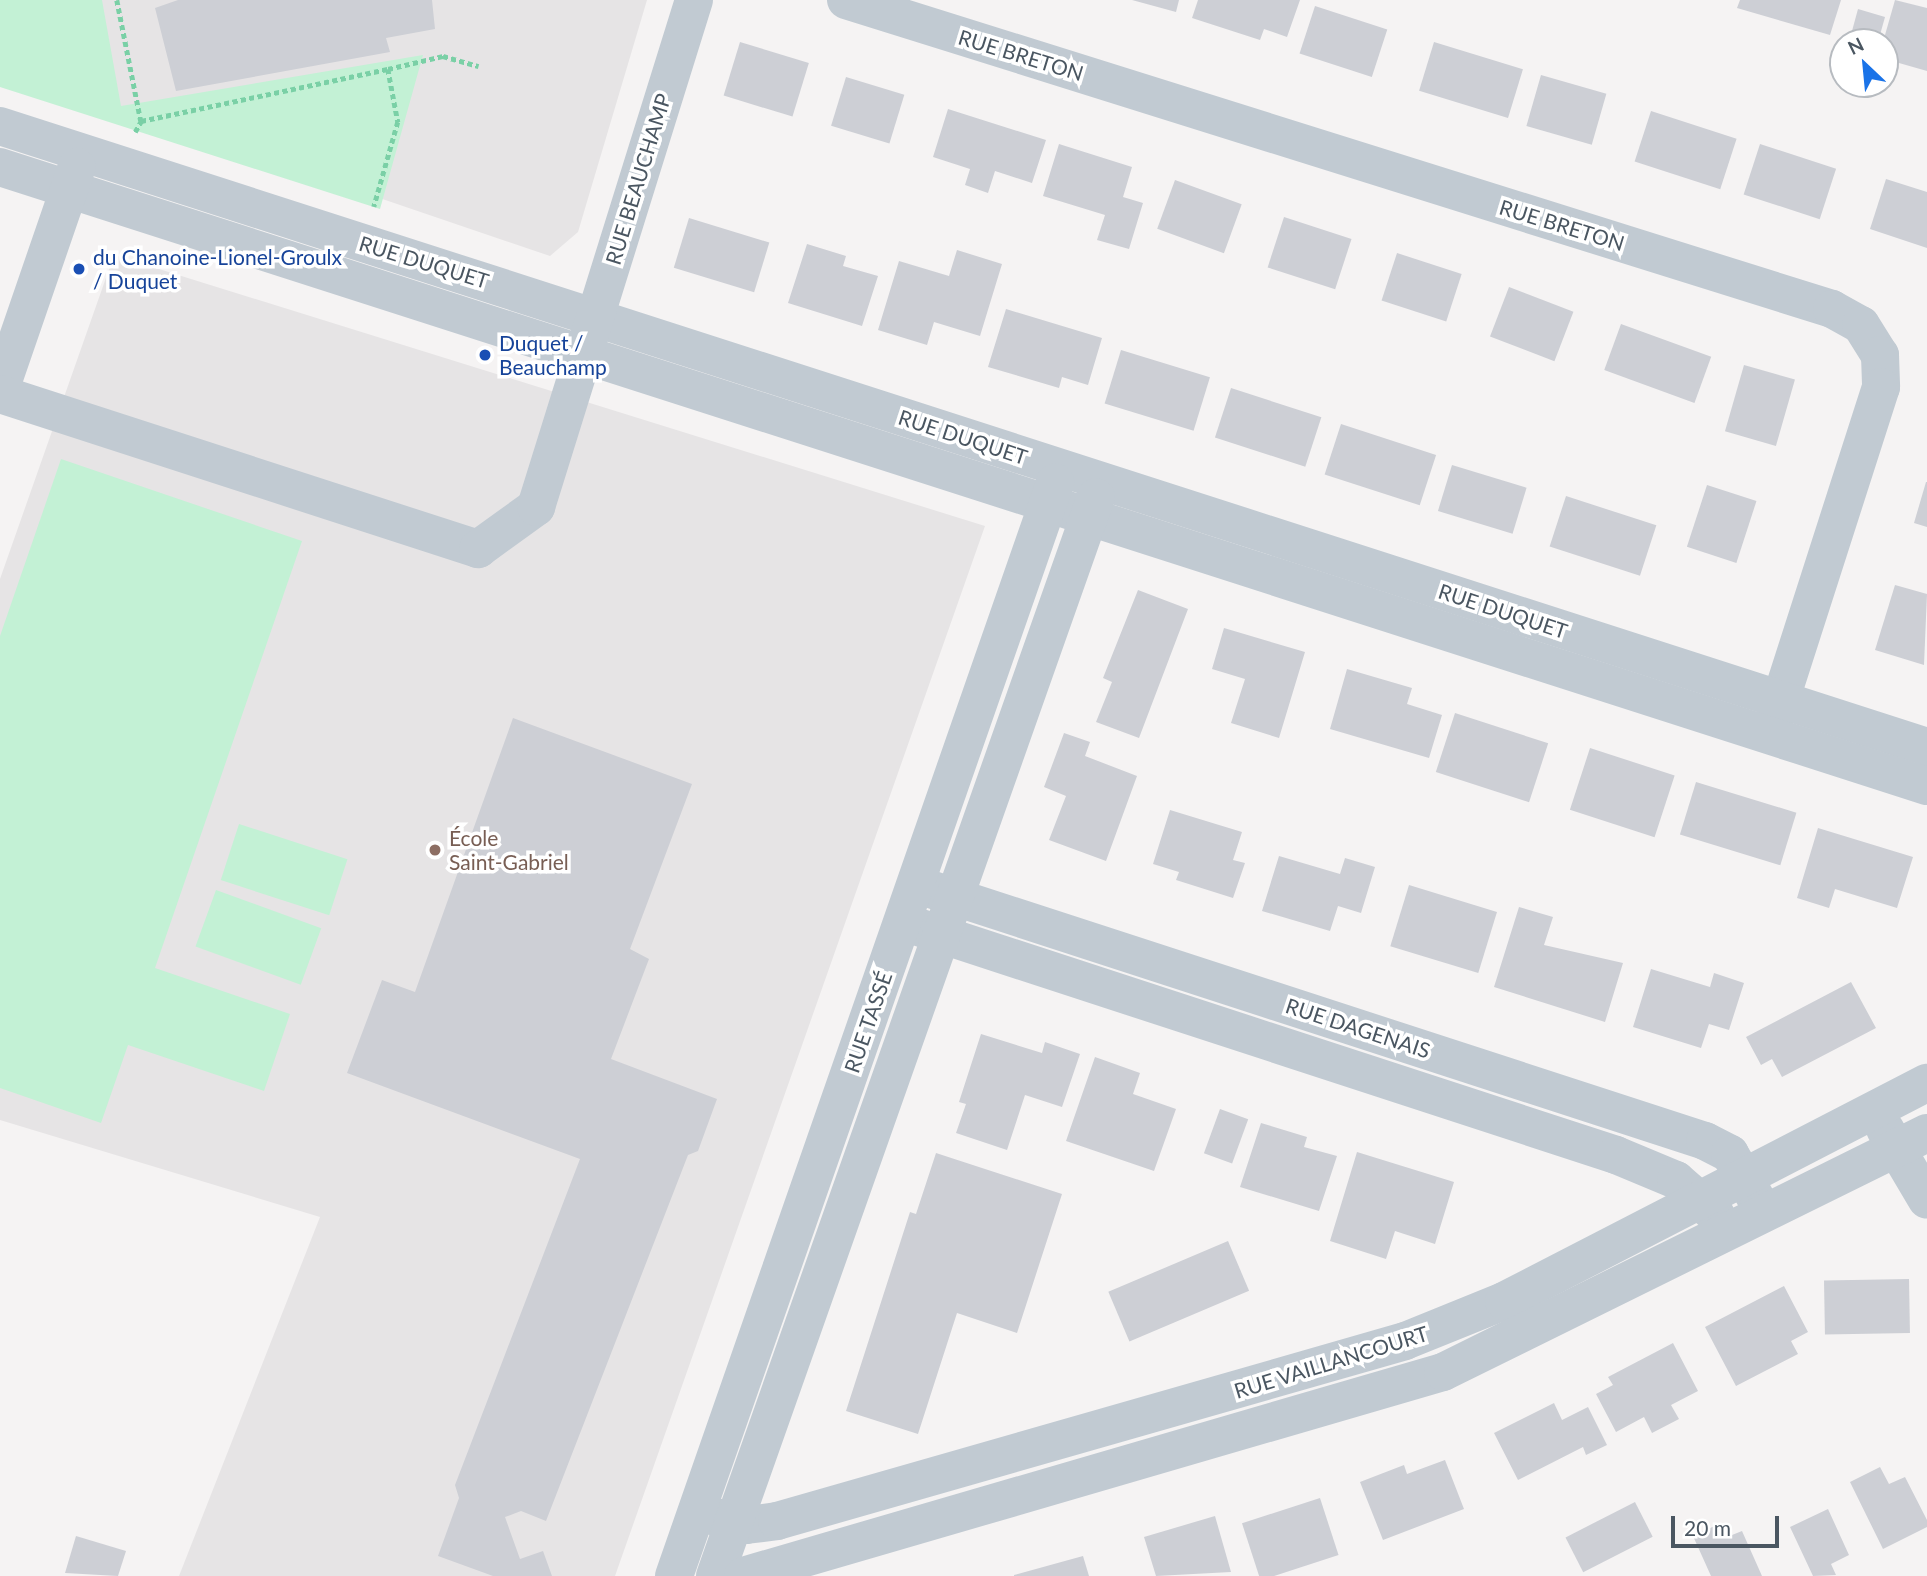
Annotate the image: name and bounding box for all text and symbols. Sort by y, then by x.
street label: RUE BRETON [955,24,1087,86]
north arrow [1829,28,1899,98]
text: N [1844,32,1867,59]
street label: RUE BEAUCHAMP [600,90,676,268]
street label: RUE BRETON [1496,194,1628,256]
street label: RUE DUQUET [356,230,492,294]
place label: du Chanoine-Lionel-Groulx / Duquet [93,244,342,294]
marker: du Chanoine-Lionel-Groulx / Duquet [71,261,87,277]
place label: Duquet / Beauchamp [499,330,607,380]
marker: Duquet / Beauchamp [477,347,493,363]
street label: RUE DUQUET [895,404,1031,470]
street label: RUE DUQUET [1435,578,1571,644]
place label: École Saint-Gabriel [449,825,569,875]
marker: École Saint-Gabriel [427,842,443,858]
street label: RUE TASSÉ [839,968,897,1076]
street label: RUE DAGENAIS [1283,993,1433,1063]
street label: RUE VAILLANCOURT [1231,1320,1431,1404]
scale bar [1675,1502,1784,1546]
text: 20 m [1684,1515,1731,1540]

